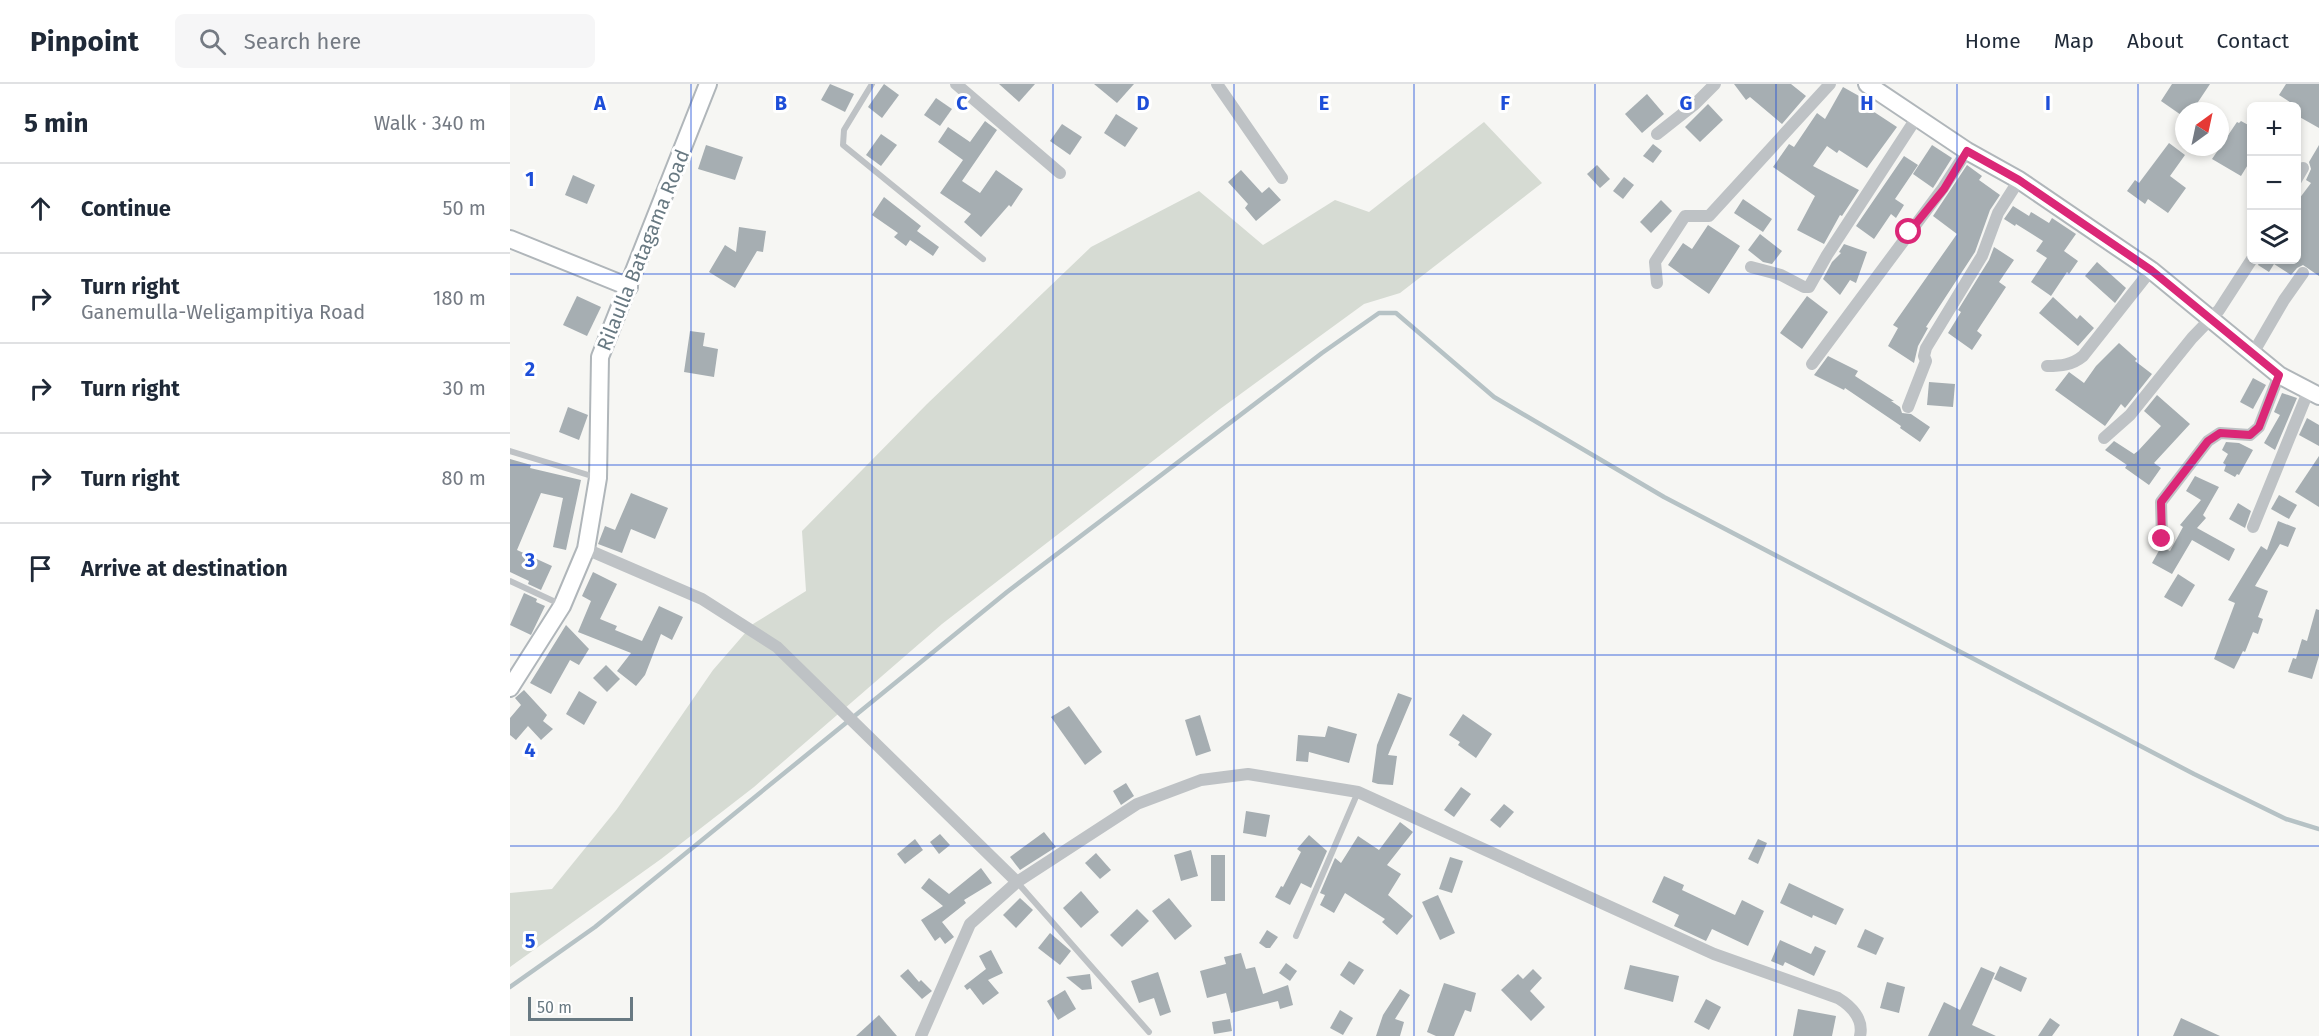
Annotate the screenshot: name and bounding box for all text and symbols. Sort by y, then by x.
search box [175,14,595,68]
text: Pinpoint [30,25,139,58]
icon: search [196,25,229,58]
text: Search here [244,28,361,55]
text: Home [1965,28,2021,54]
text: Map [2054,28,2094,54]
text: About [2127,28,2184,54]
text: Contact [2217,28,2289,54]
text: A [593,91,607,115]
text: B [775,91,787,115]
text: C [956,91,968,115]
text: D [1136,91,1150,115]
text: E [1319,91,1329,115]
text: F [1500,91,1510,115]
text: G [1680,91,1692,115]
text: H [1860,91,1874,115]
text: I [2045,91,2051,115]
north arrow [2175,102,2229,156]
map controls [2247,102,2301,264]
button: + [2247,102,2301,156]
text: 5 min [24,108,88,139]
text: Walk · 340 m [374,111,486,135]
street label: Rilaulla Batagama Road [592,146,694,354]
button: − [2247,156,2301,210]
text: 1 [525,167,535,191]
icon: ahead [24,192,57,225]
text: Continue [81,195,171,222]
text: 50 m [442,196,486,220]
button: layers [2247,210,2301,264]
route start [1895,218,1921,244]
text: Turn right [81,273,180,300]
icon: right [24,282,57,315]
text: 180 m [433,286,486,310]
text: Ganemulla-Weligampitiya Road [81,300,365,324]
text: 2 [525,357,535,381]
icon: right [24,372,57,405]
text: Turn right [81,375,180,402]
text: 30 m [442,376,486,400]
icon: right [24,462,57,495]
text: Turn right [81,465,180,492]
text: 80 m [441,466,486,490]
route end [2148,525,2174,551]
text: 3 [524,548,535,572]
icon: arrive [24,552,57,585]
text: Arrive at destination [81,555,288,582]
text: 4 [524,738,536,762]
text: 5 [525,929,536,953]
scale bar [528,994,633,1022]
text: 50 m [537,998,572,1017]

